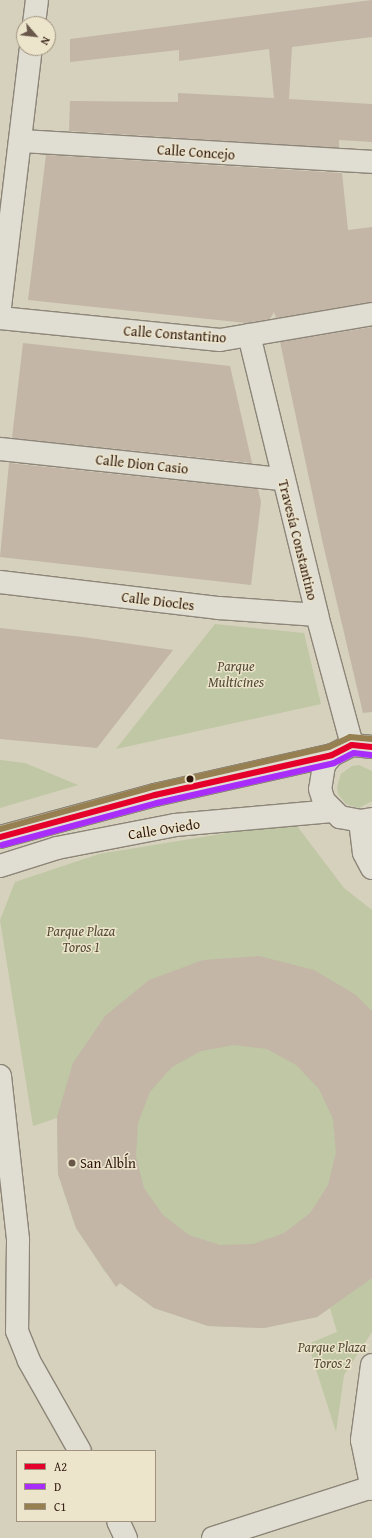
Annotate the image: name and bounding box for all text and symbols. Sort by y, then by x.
north arrow [16,16,56,56]
text: N [37,34,55,48]
street label: Calle Concejo [156,141,236,163]
street label: Calle Constantino [123,322,227,346]
street label: Calle Dion Casio [95,451,189,477]
street label: Travesía Constantino [275,478,321,602]
street label: Calle Diocles [121,588,195,614]
park label: Parque Multicines [208,658,264,690]
unlabelled marker [185,774,195,784]
street label: Calle Oviedo [127,815,201,843]
park label: Parque Plaza Toros 1 [47,923,115,956]
place label: San Albĺn [80,1155,136,1171]
marker: San Albĺn [67,1158,77,1168]
park label: Parque Plaza Toros 2 [298,1339,366,1372]
legend [16,1450,156,1522]
text: A2 [54,1458,67,1475]
text: D [54,1478,61,1495]
text: C1 [54,1498,66,1515]

